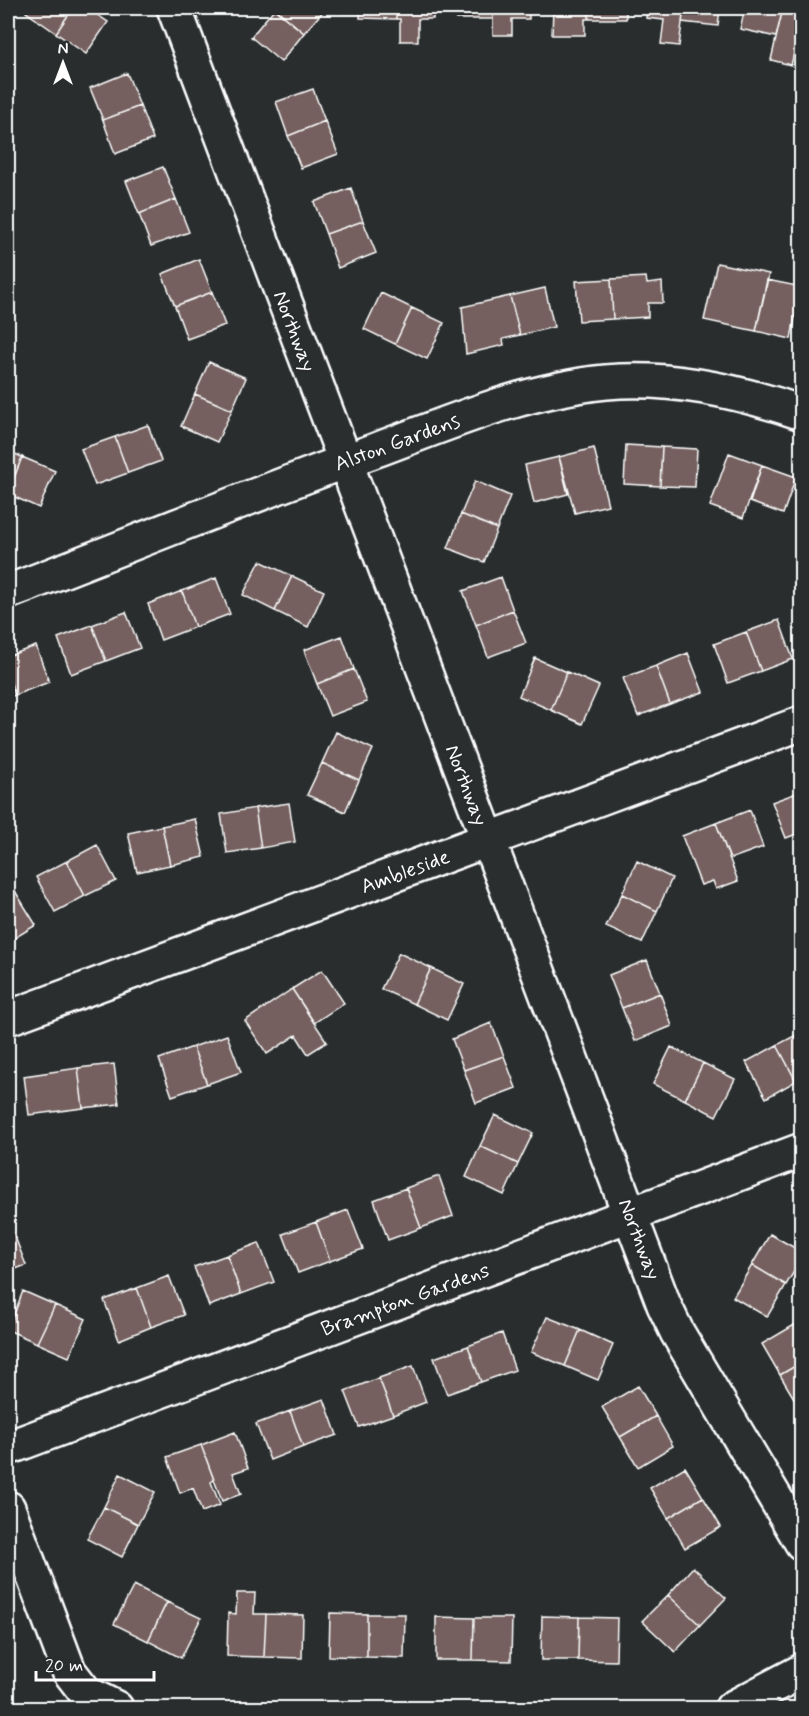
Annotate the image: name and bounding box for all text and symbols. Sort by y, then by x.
north arrow [33,33,93,93]
text: N [58,39,68,60]
street label: Northway [266,287,322,376]
street label: Alston Gardens [331,407,464,479]
street label: Northway [438,741,494,830]
street label: Ambleside [357,843,454,901]
street label: Northway [611,1195,667,1284]
street label: Brampton Gardens [317,1256,494,1343]
scale bar [36,1644,154,1682]
text: 20 m [45,1654,83,1678]

